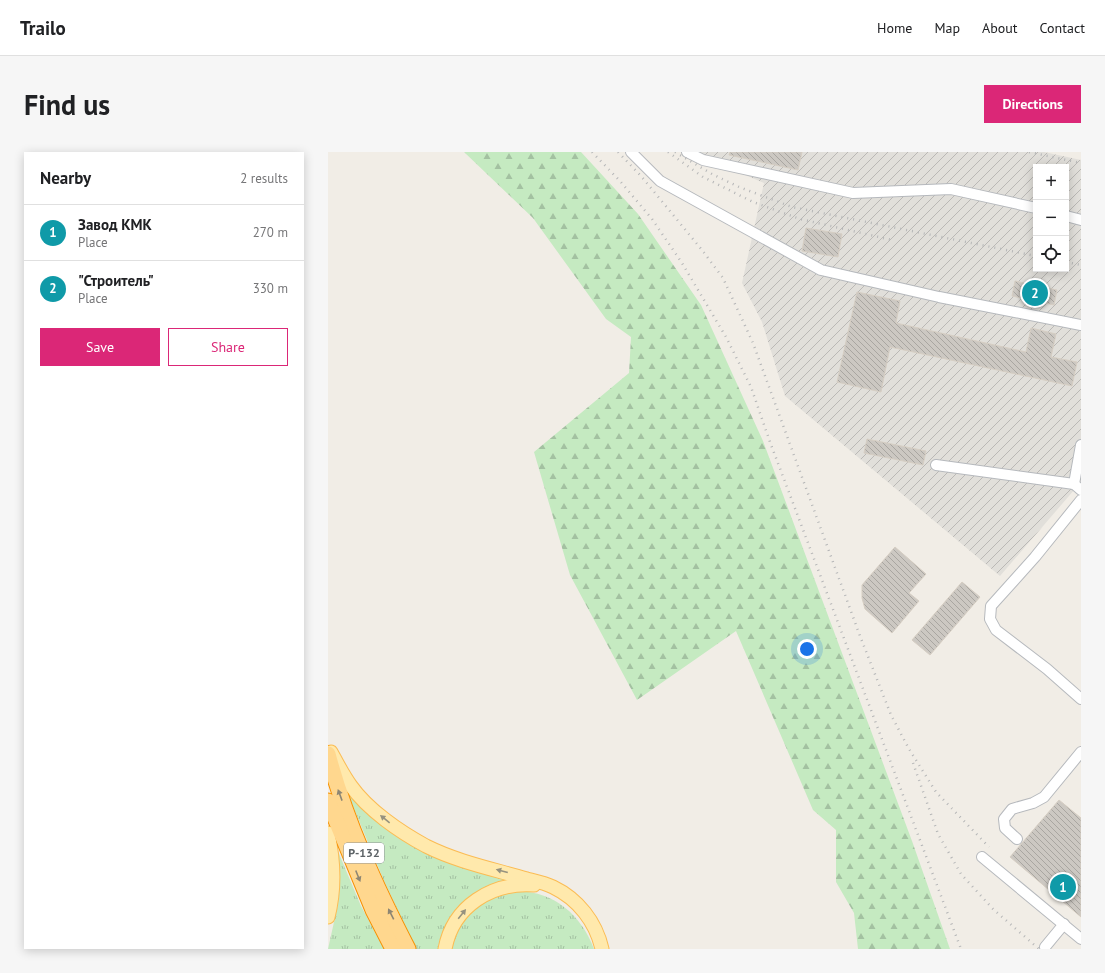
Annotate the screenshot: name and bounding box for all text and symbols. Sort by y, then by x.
text: Trailo [20,16,66,40]
text: Home [877,19,912,37]
text: Map [934,19,960,37]
text: About [982,19,1018,37]
text: Contact [1040,19,1085,37]
button: Directions [984,85,1081,123]
text: Find us [24,86,110,123]
map controls [1033,164,1069,272]
button: + [1033,164,1069,200]
text: Nearby [40,167,91,189]
text: 2 results [240,170,288,187]
button: − [1033,200,1069,236]
text: Завод КМК [78,215,152,234]
text: 1 [49,224,57,241]
text: 270 m [253,224,288,241]
text: Place [78,234,108,251]
button: locate [1033,236,1069,272]
text: "Строитель" [78,271,154,290]
pin: 2 [1022,278,1048,308]
text: 2 [49,280,57,297]
text: 330 m [253,280,288,297]
text: Place [78,290,108,307]
button: Save [40,328,160,366]
button: Share [168,328,288,366]
your location [797,639,817,659]
one-way arrow [337,788,343,800]
one-way arrow [379,814,390,823]
road number: Р-132 [344,843,384,863]
one-way arrow [496,868,508,874]
one-way arrow [356,870,362,882]
pin: 1 [1050,872,1076,902]
one-way arrow [387,909,394,920]
one-way arrow [457,909,466,920]

